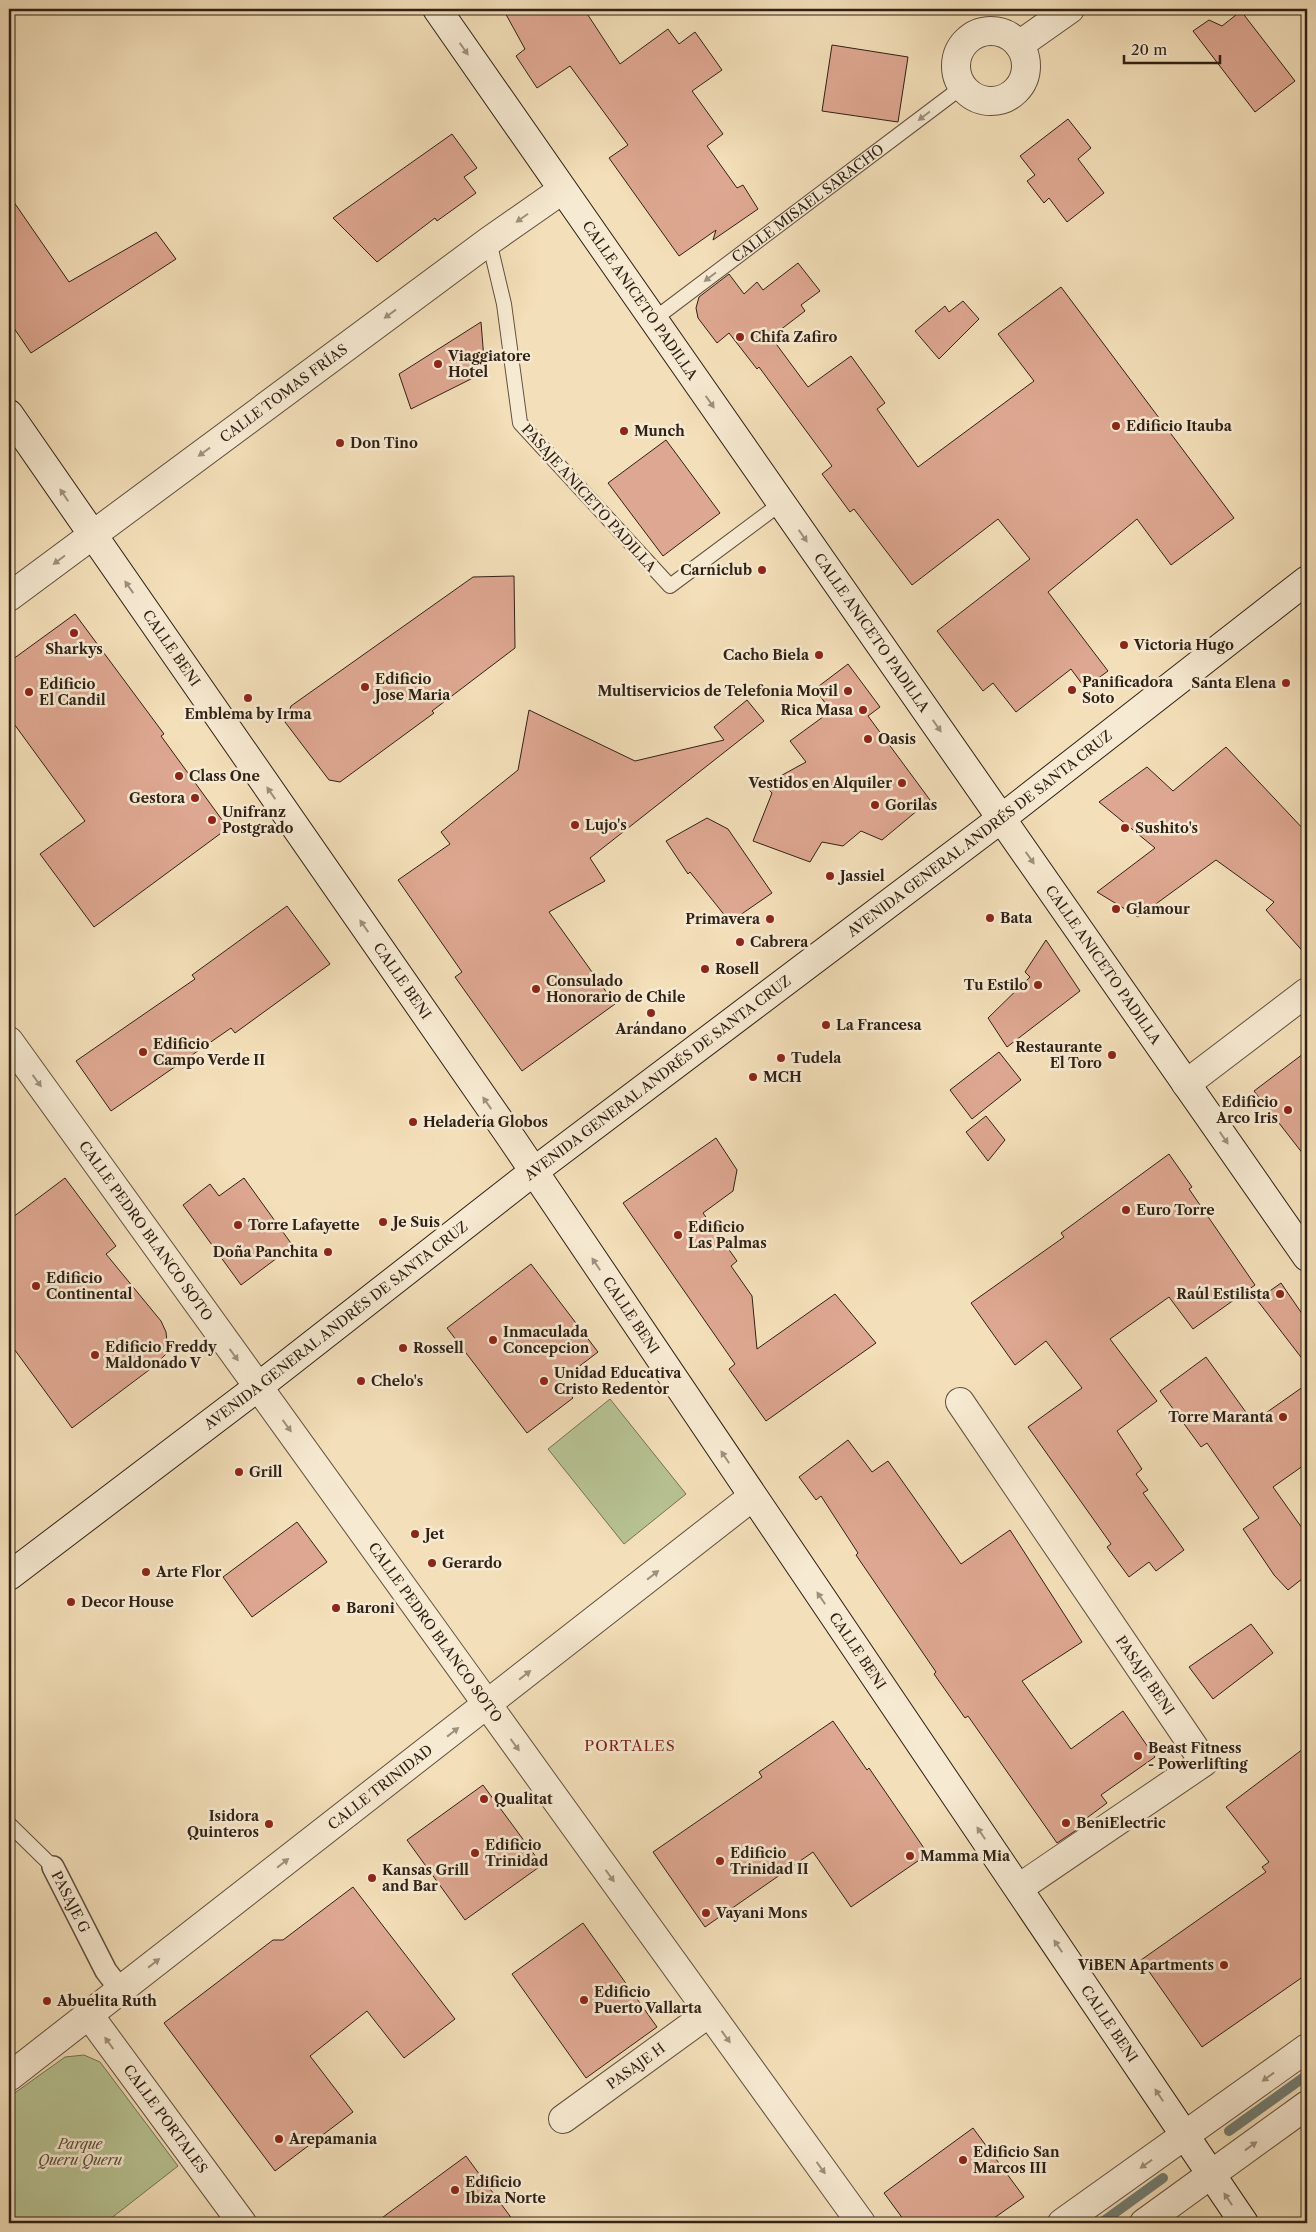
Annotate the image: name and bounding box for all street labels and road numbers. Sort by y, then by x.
street label: CALLE MISAEL SARACHO [728,140,888,266]
street label: CALLE ANICETO PADILLA [578,217,702,384]
street label: CALLE TOMAS FRÍAS [216,340,351,447]
street label: PASAJE ANICETO PADILLA [518,420,661,576]
street label: CALLE ANICETO PADILLA [810,549,934,716]
street label: CALLE BENI [139,606,204,690]
street label: AVENIDA GENERAL ANDRÉS DE SANTA CRUZ [843,726,1116,941]
street label: CALLE ANICETO PADILLA [1042,882,1165,1048]
street label: CALLE BENI [370,939,435,1023]
street label: AVENIDA GENERAL ANDRÉS DE SANTA CRUZ [520,972,795,1185]
street label: CALLE PEDRO BLANCO SOTO [75,1137,217,1324]
street label: AVENIDA GENERAL ANDRÉS DE SANTA CRUZ [200,1217,471,1434]
street label: CALLE BENI [599,1273,663,1357]
street label: CALLE PEDRO BLANCO SOTO [364,1539,506,1726]
street label: CALLE BENI [825,1609,890,1693]
street label: PASAJE BENI [1112,1632,1178,1718]
street label: CALLE TRINIDAD [324,1741,436,1834]
street label: PASAJE G [47,1868,94,1936]
street label: CALLE BENI [1077,1982,1142,2066]
street label: PASAJE H [603,2039,669,2093]
street label: CALLE PORTALES [119,2061,211,2177]

